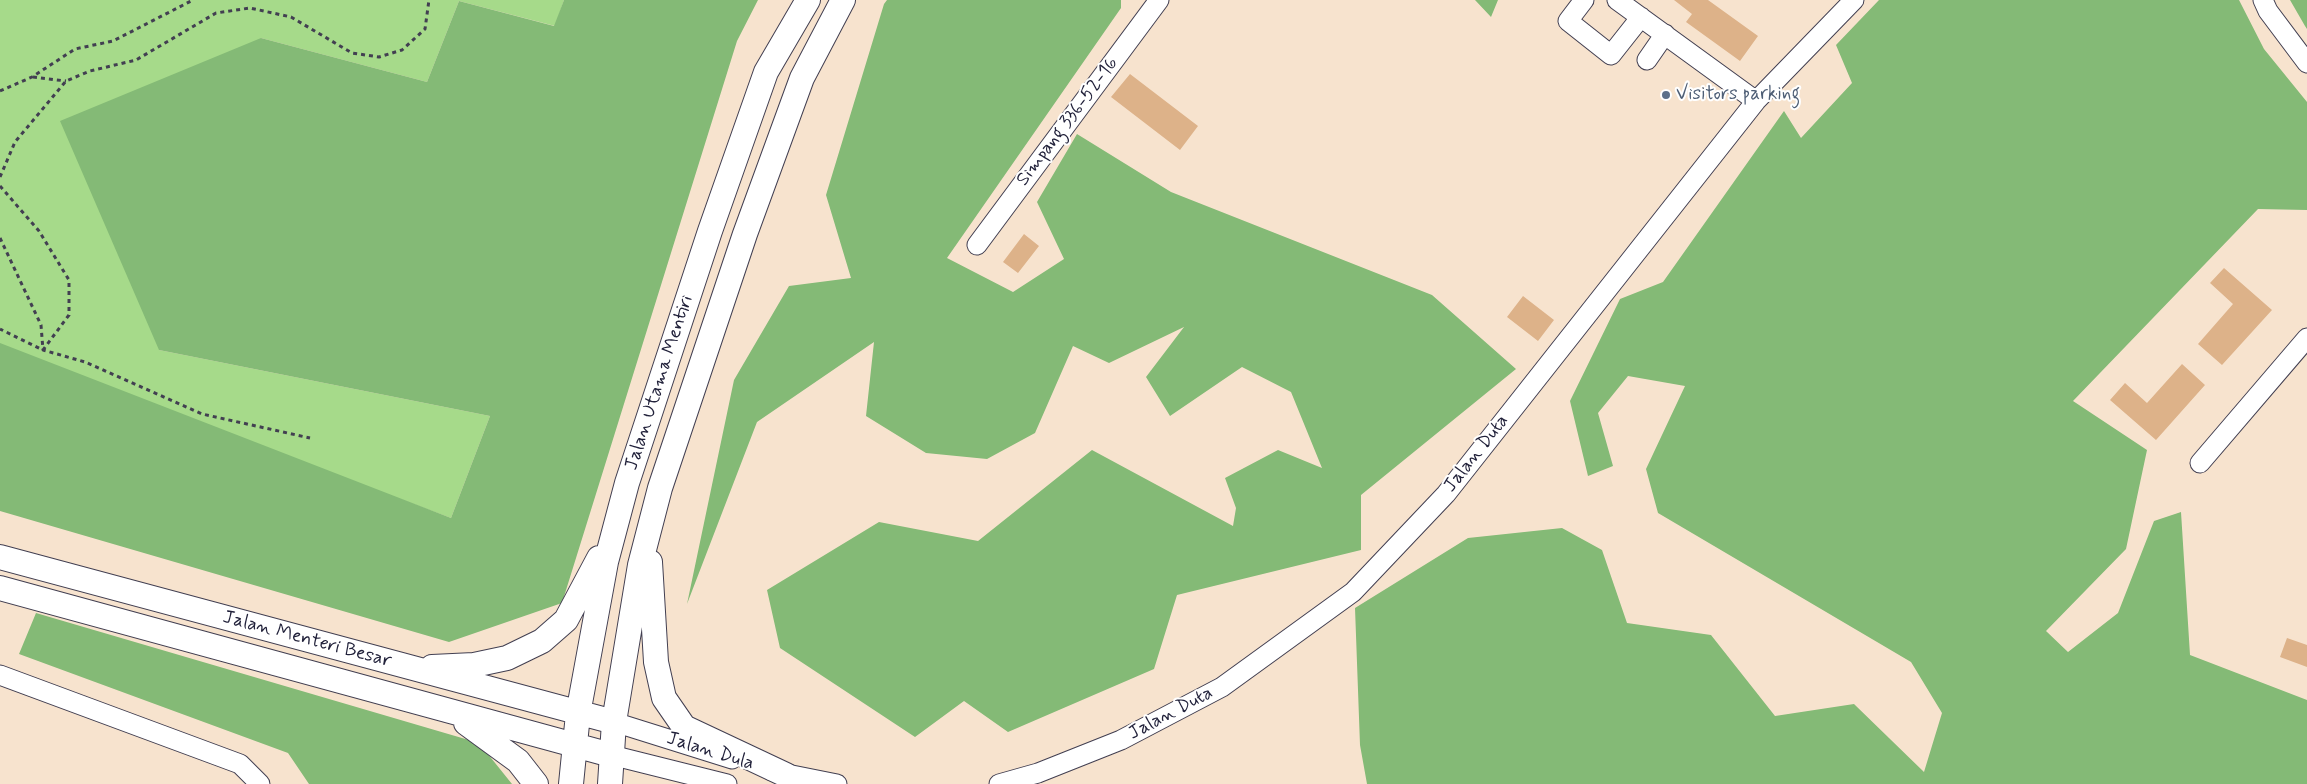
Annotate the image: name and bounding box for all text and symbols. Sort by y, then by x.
street label: Simpang 336-52-16 [1012,53,1124,191]
place label: Visitors parking [1676,84,1800,106]
marker: Visitors parking [1660,89,1672,101]
street label: Jalan Utama Mentiri [621,293,699,473]
street label: Jalan Duta [1440,411,1514,497]
street label: Jalan Menteri Besar [220,607,394,673]
street label: Jalan Duta [1125,682,1217,746]
street label: Jalan Dula [664,728,756,776]

